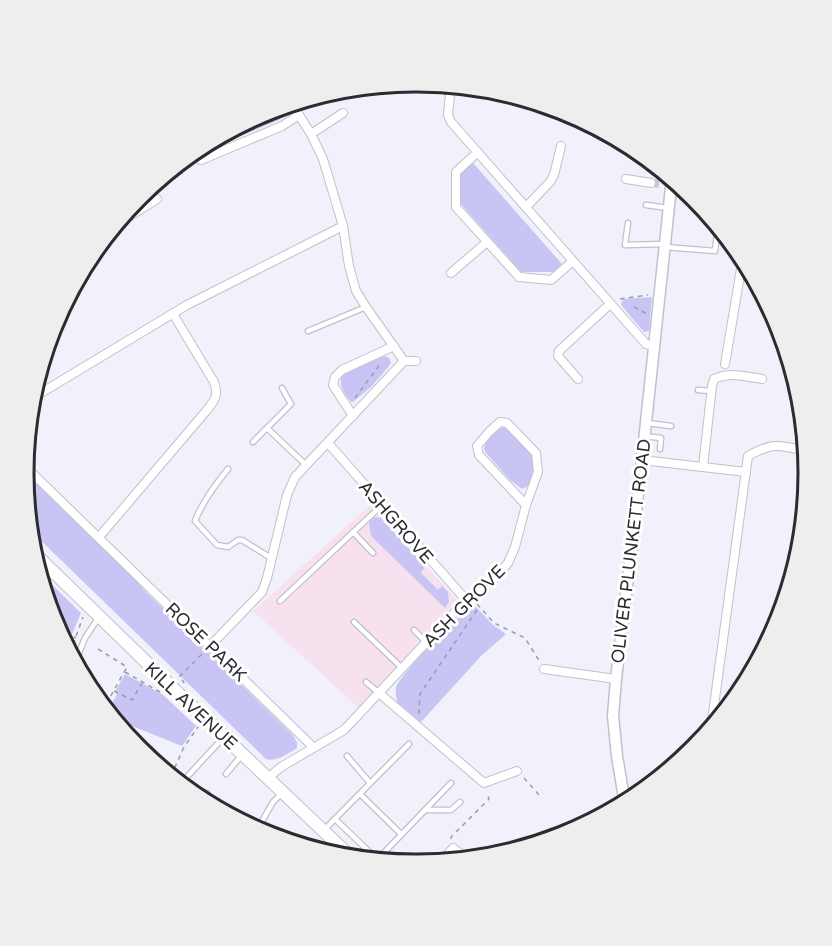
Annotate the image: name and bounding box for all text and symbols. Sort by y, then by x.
street label: OLIVER PLUNKETT ROAD [606,437,656,665]
street label: ASHGROVE [354,476,438,568]
street label: ASH GROVE [418,560,510,652]
street label: ROSE PARK [161,598,251,686]
street label: KILL AVENUE [140,657,242,755]

